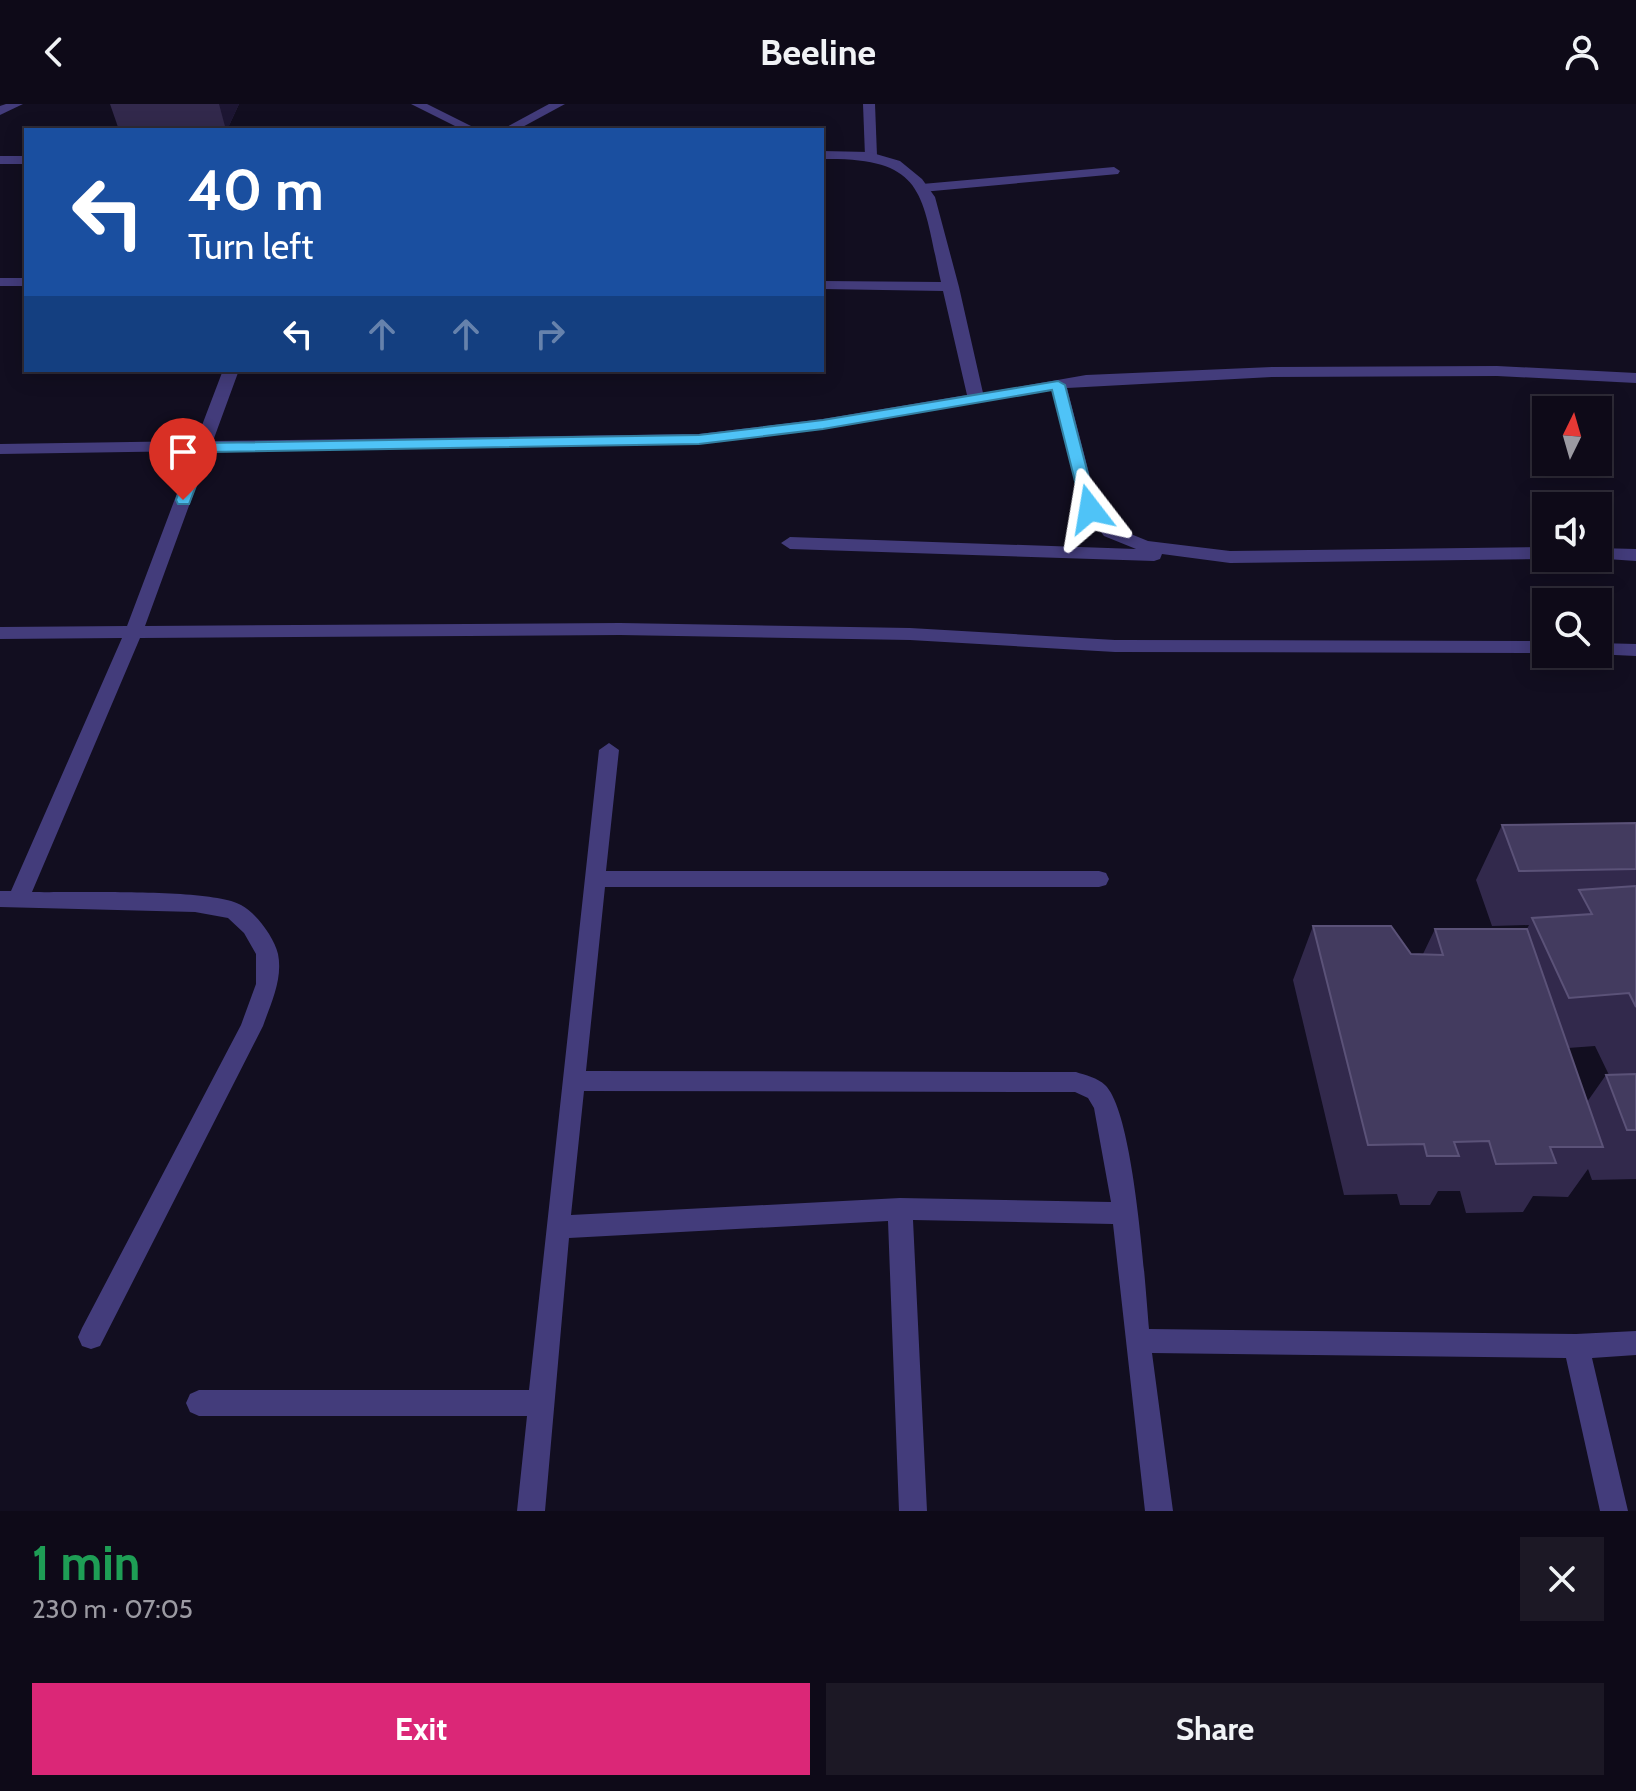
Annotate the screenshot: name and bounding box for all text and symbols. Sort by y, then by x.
icon: back [32,30,76,74]
text: Beeline [760,30,876,74]
icon: person [1560,30,1604,74]
text: 40 m [188,156,324,224]
icon: left [56,160,160,264]
text: Turn left [188,224,313,268]
icon: left [276,312,320,356]
icon: ahead [360,312,404,356]
icon: ahead [444,312,488,356]
icon: right [528,312,572,356]
north arrow [1532,396,1612,476]
map controls [1532,396,1612,668]
pin [149,418,217,500]
icon: arrive [161,430,205,474]
position arrow [1048,467,1132,551]
button: sound [1532,492,1612,572]
button: search [1532,588,1612,668]
text: 1 min [32,1534,140,1592]
button: close [1520,1537,1604,1621]
text: 230 m · 07:05 [32,1593,193,1625]
button: Exit [32,1683,810,1775]
button: Share [826,1683,1604,1775]

